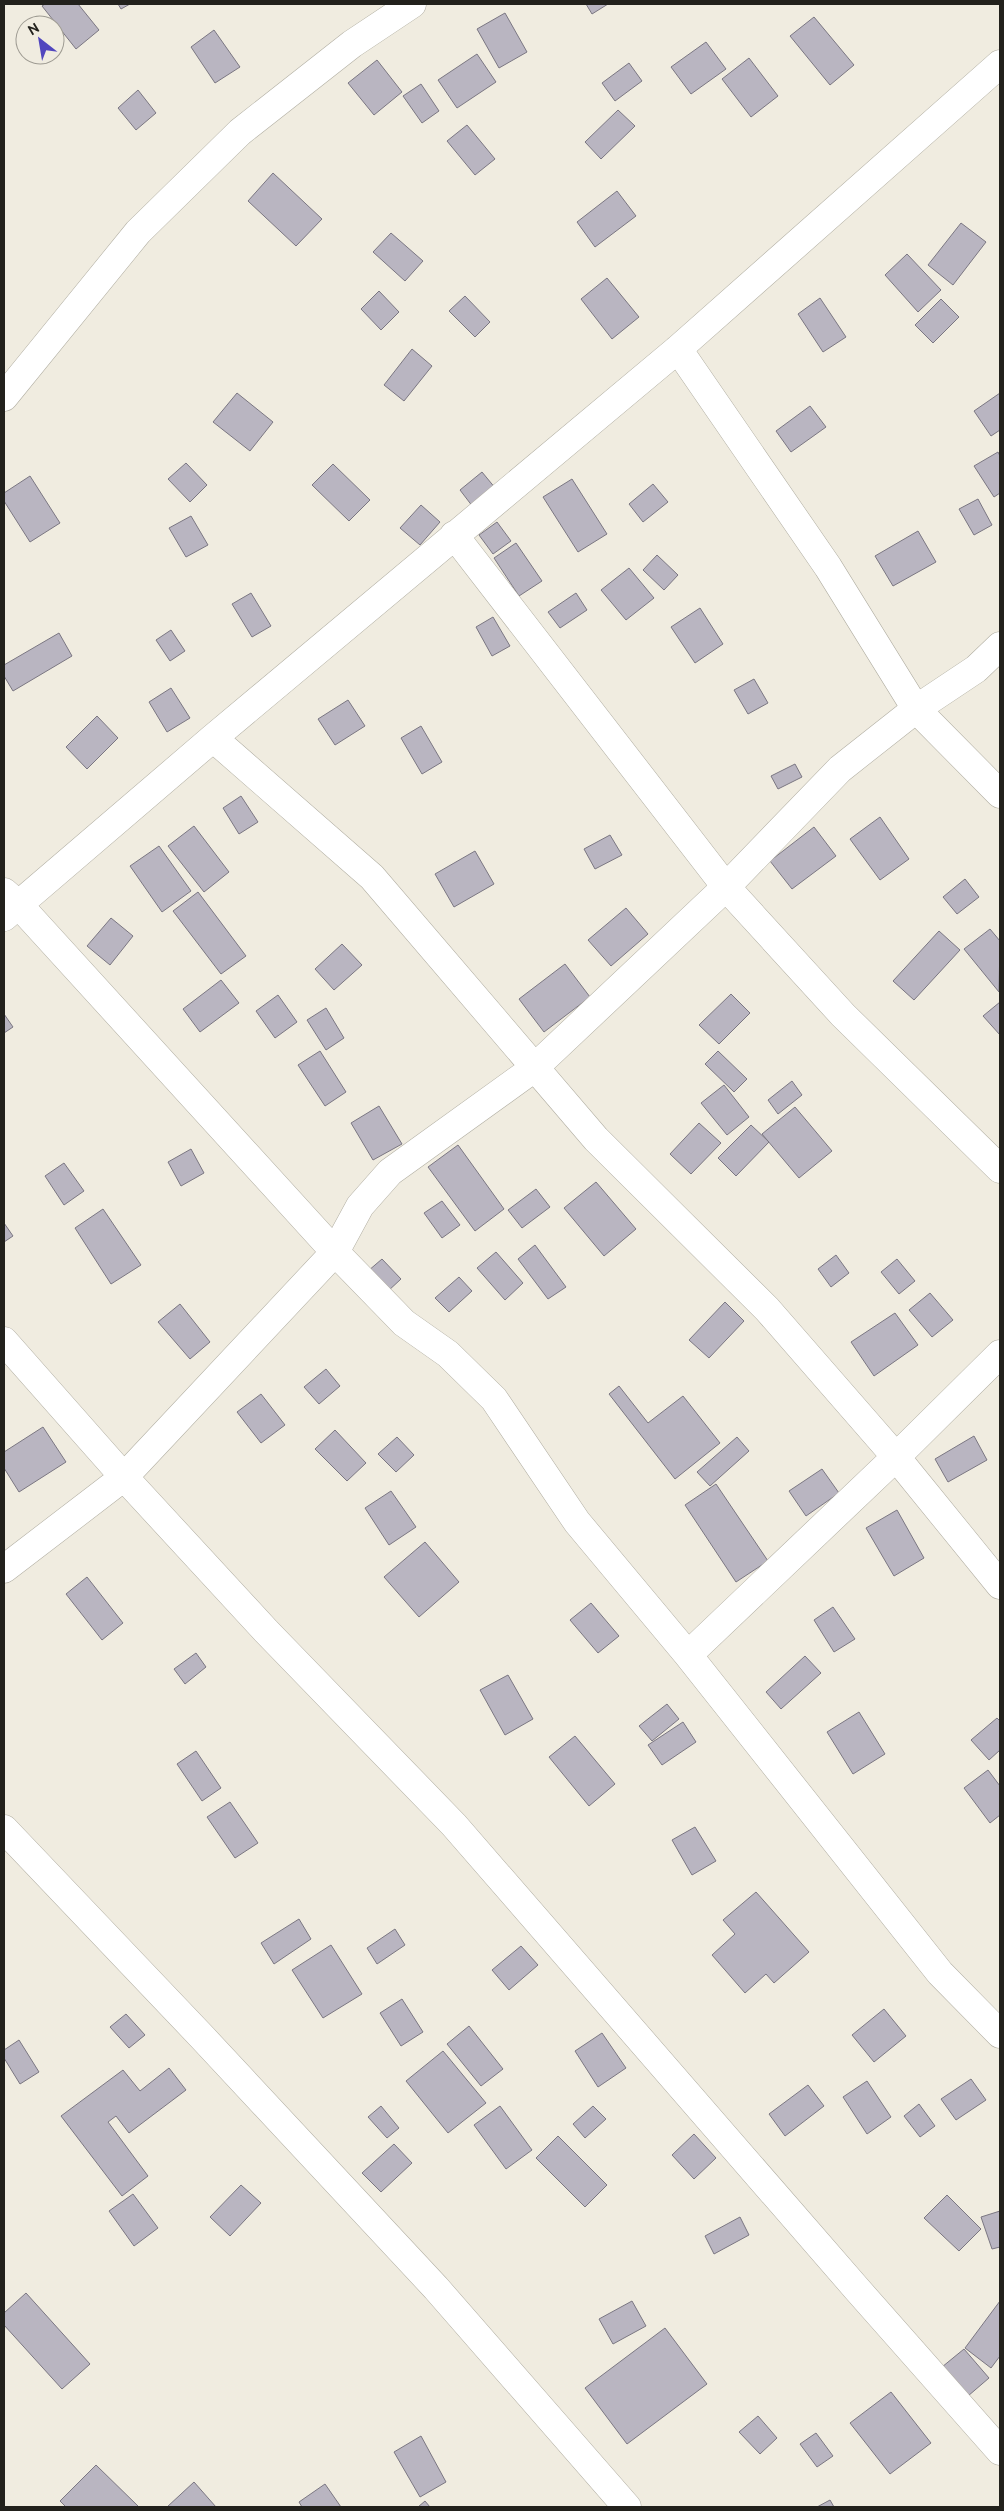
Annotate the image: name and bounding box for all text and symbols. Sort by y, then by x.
north arrow [15,15,65,65]
text: N [25,19,42,38]

